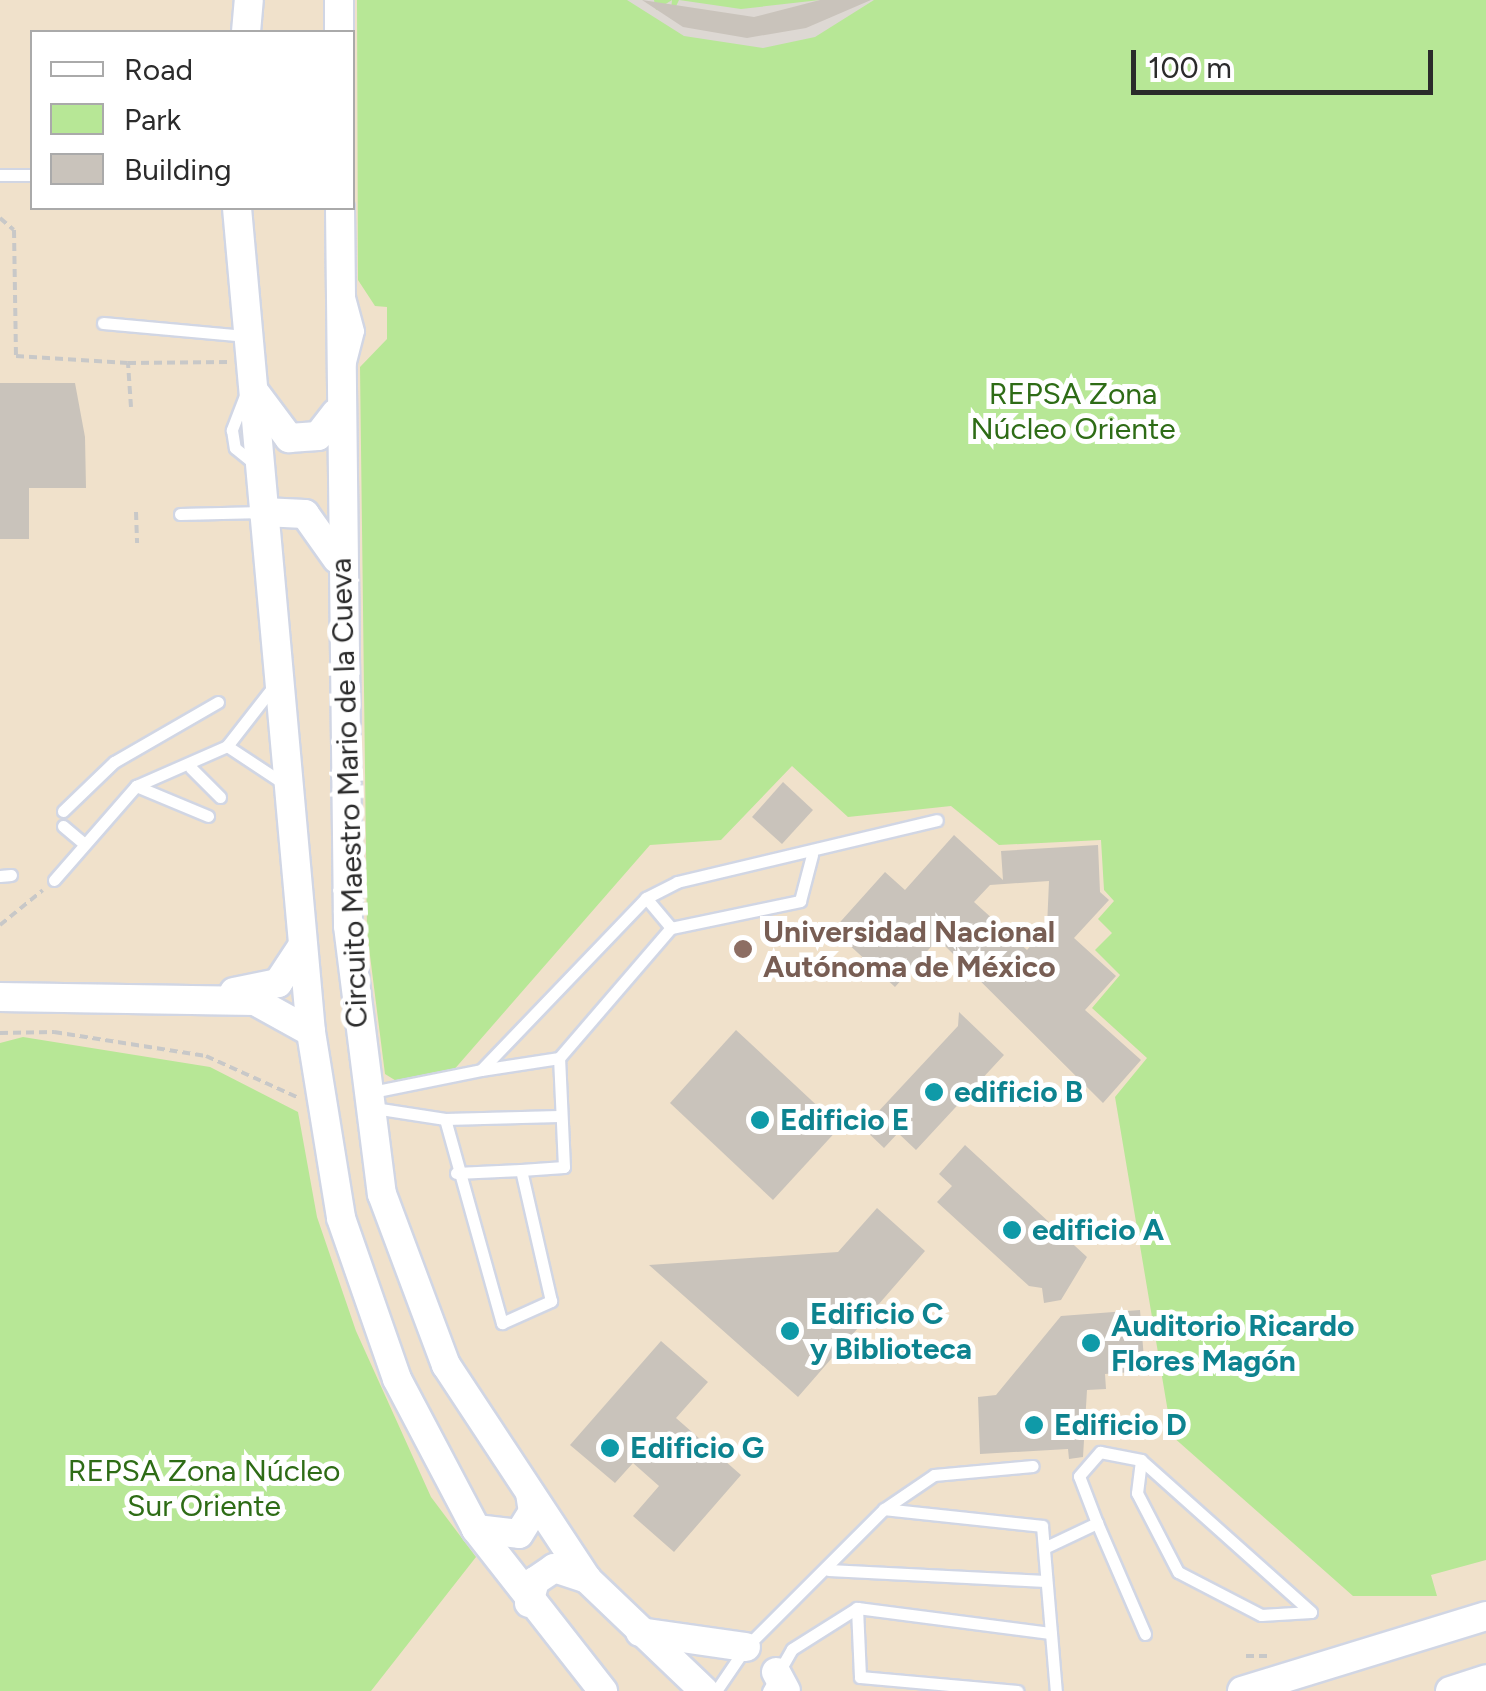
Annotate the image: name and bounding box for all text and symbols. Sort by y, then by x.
legend [30,30,355,210]
scale bar [1136,30,1438,92]
text: 100 m [1148,49,1232,86]
text: Road [124,51,193,88]
text: Park [124,101,181,138]
text: Building [124,151,232,188]
park label: REPSA Zona Núcleo Oriente [970,376,1176,446]
street label: Circuito Maestro Mario de la Cueva [323,557,375,1029]
place label: Universidad Nacional Autónoma de México [763,914,1056,984]
marker: Universidad Nacional Autónoma de México [732,938,754,960]
place label: edificio B [954,1074,1083,1110]
marker: edificio B [923,1081,945,1103]
place label: Edificio E [780,1102,910,1138]
marker: Edificio E [749,1109,771,1131]
place label: edificio A [1032,1212,1164,1248]
marker: edificio A [1001,1219,1023,1241]
place label: Edificio C y Biblioteca [810,1296,972,1366]
place label: Auditorio Ricardo Flores Magón [1111,1308,1354,1378]
marker: Edificio C y Biblioteca [779,1320,801,1342]
marker: Auditorio Ricardo Flores Magón [1080,1332,1102,1354]
place label: Edificio D [1054,1407,1187,1443]
marker: Edificio D [1023,1414,1045,1436]
place label: Edificio G [630,1430,764,1466]
marker: Edificio G [599,1437,621,1459]
park label: REPSA Zona Núcleo Sur Oriente [68,1453,340,1524]

